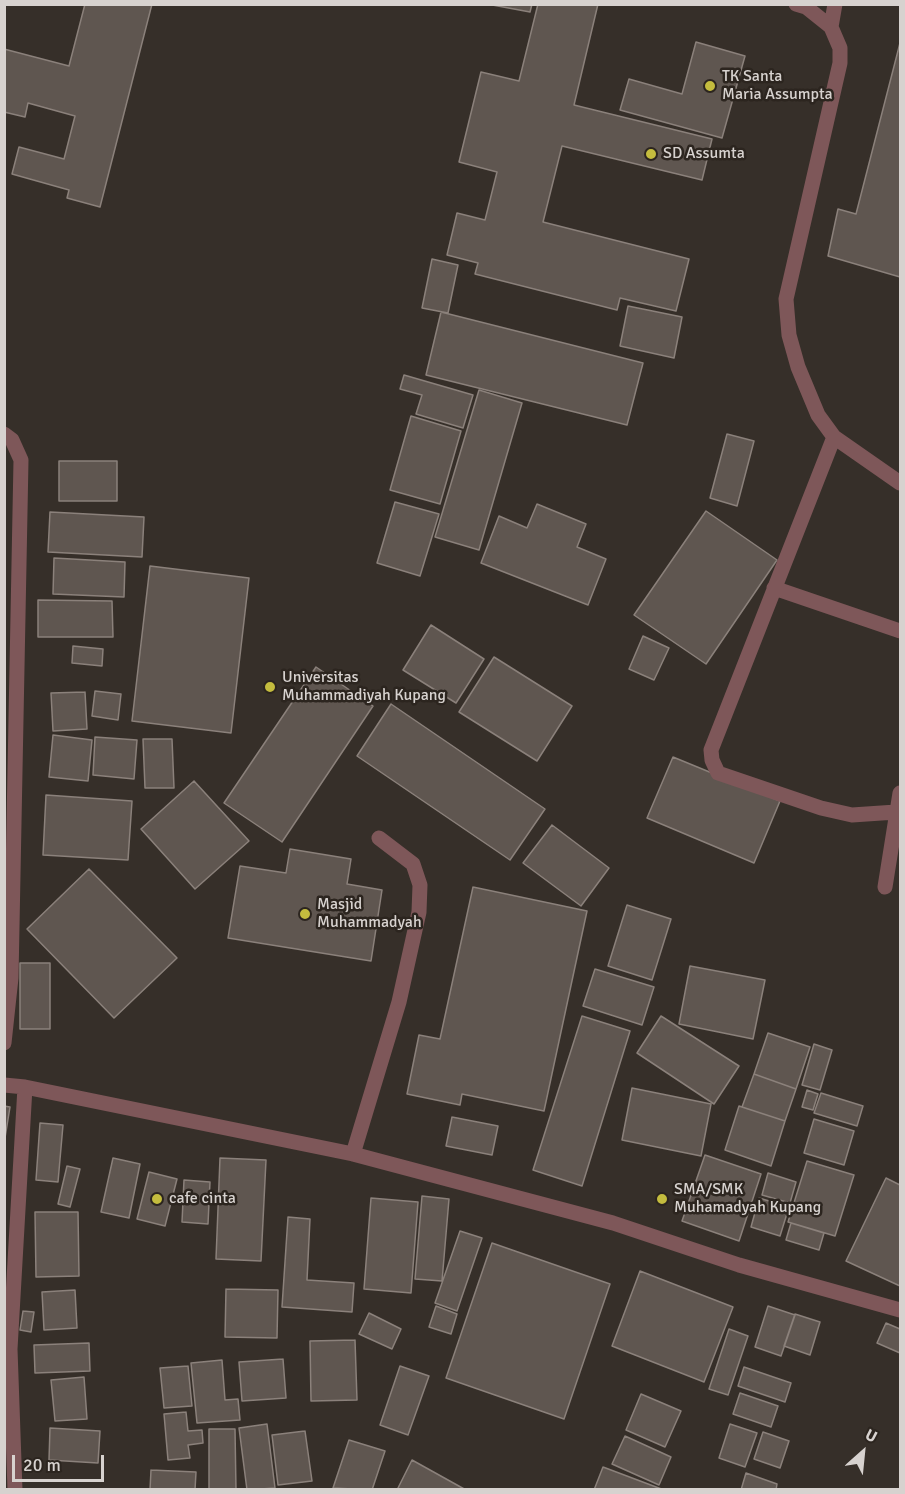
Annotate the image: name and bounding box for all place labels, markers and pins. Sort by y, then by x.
place label: TK Santa Maria Assumpta [722,67,833,105]
marker: TK Santa Maria Assumpta [703,79,717,93]
place label: SD Assumta [663,144,745,164]
marker: SD Assumta [644,147,658,161]
place label: Universitas Muhammadiyah Kupang [282,668,446,706]
marker: Universitas Muhammadiyah Kupang [263,680,277,694]
place label: Masjid Muhammadyah [317,895,422,933]
marker: Masjid Muhammadyah [298,907,312,921]
place label: SMA/SMK Muhamadyah Kupang [674,1180,821,1218]
place label: cafe cinta [169,1189,236,1209]
marker: cafe cinta [150,1192,164,1206]
marker: SMA/SMK Muhamadyah Kupang [655,1192,669,1206]

